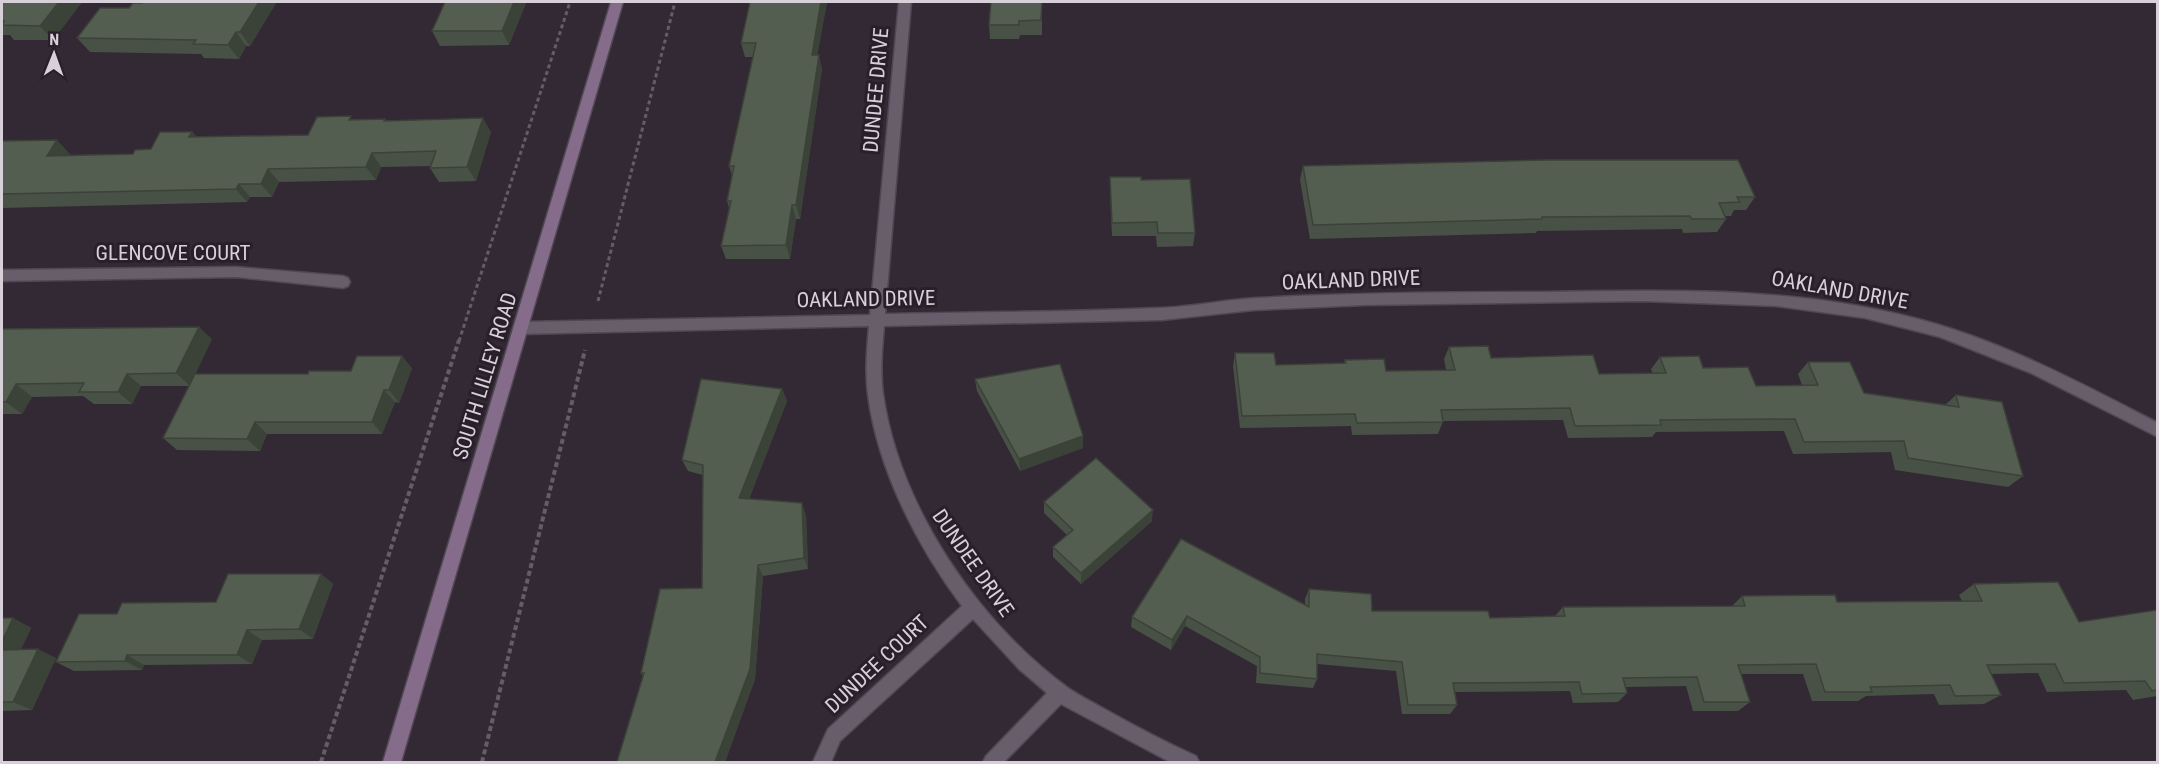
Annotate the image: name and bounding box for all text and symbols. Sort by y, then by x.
north arrow [24,24,84,84]
street label: DUNDEE DRIVE [859,27,893,153]
text: N [49,30,59,49]
street label: GLENCOVE COURT [96,241,250,265]
street label: OAKLAND DRIVE [1281,266,1421,294]
street label: OAKLAND DRIVE [1770,266,1910,314]
street label: OAKLAND DRIVE [796,286,936,312]
street label: SOUTH LILLEY ROAD [448,290,522,462]
street label: DUNDEE DRIVE [927,505,1019,621]
street label: DUNDEE COURT [821,610,934,718]

